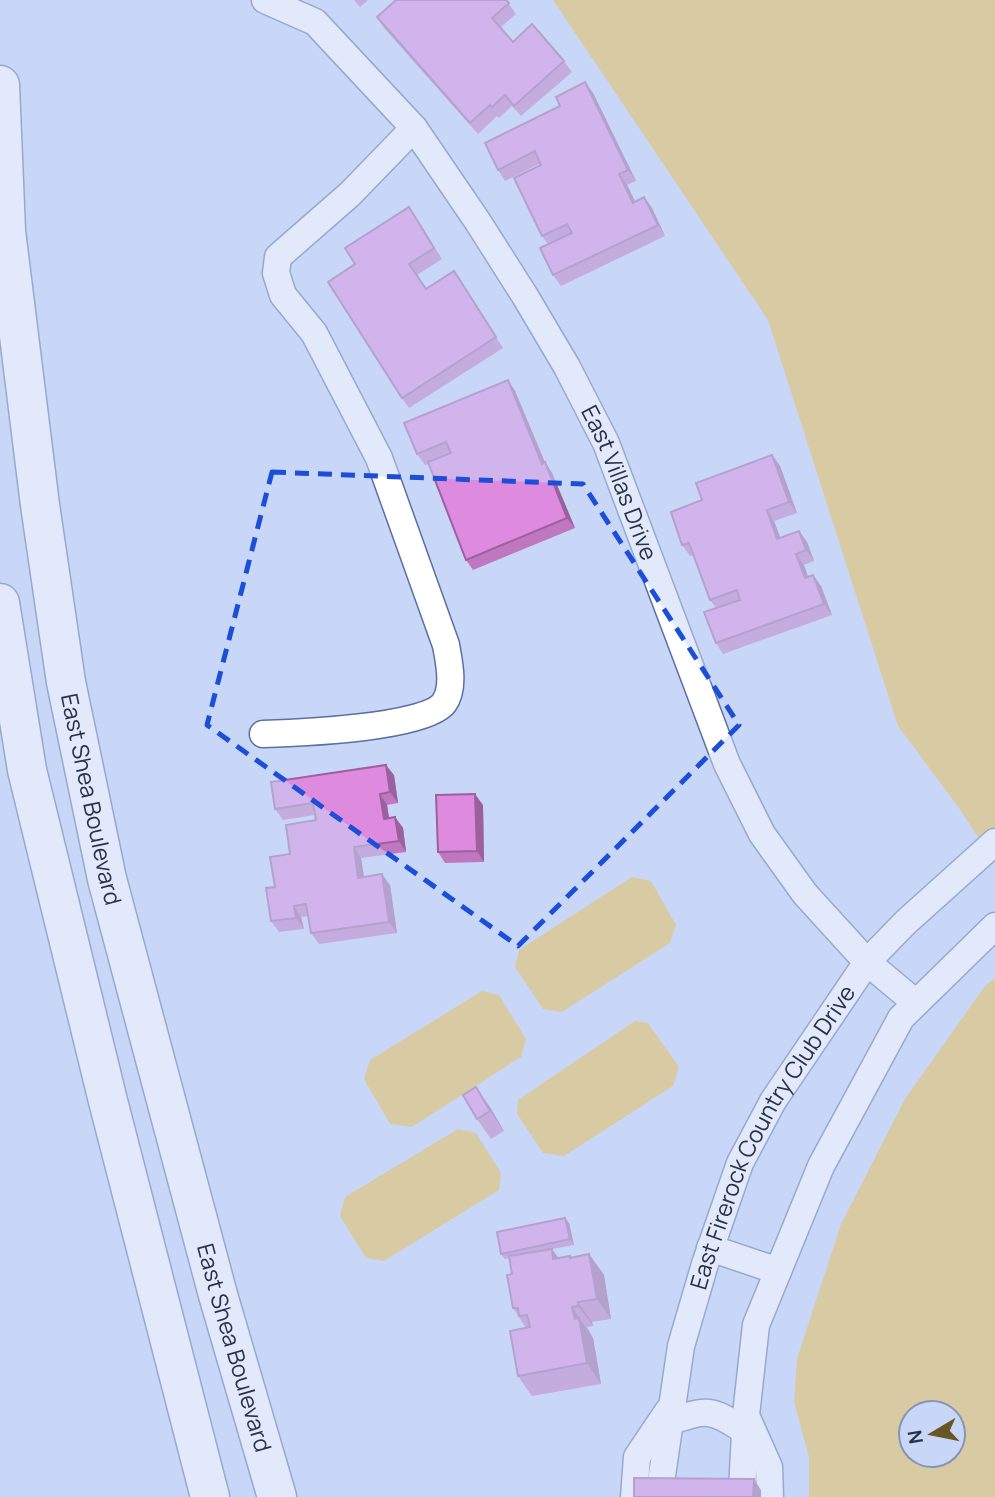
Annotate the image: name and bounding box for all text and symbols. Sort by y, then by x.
street label: East Villas Drive [574,399,666,565]
street label: East Shea Boulevard [54,690,130,908]
street label: East Firerock Country Club Drive [681,978,862,1293]
street label: East Shea Boulevard [190,1240,280,1456]
north arrow [897,1399,967,1469]
text: N [901,1428,929,1446]

